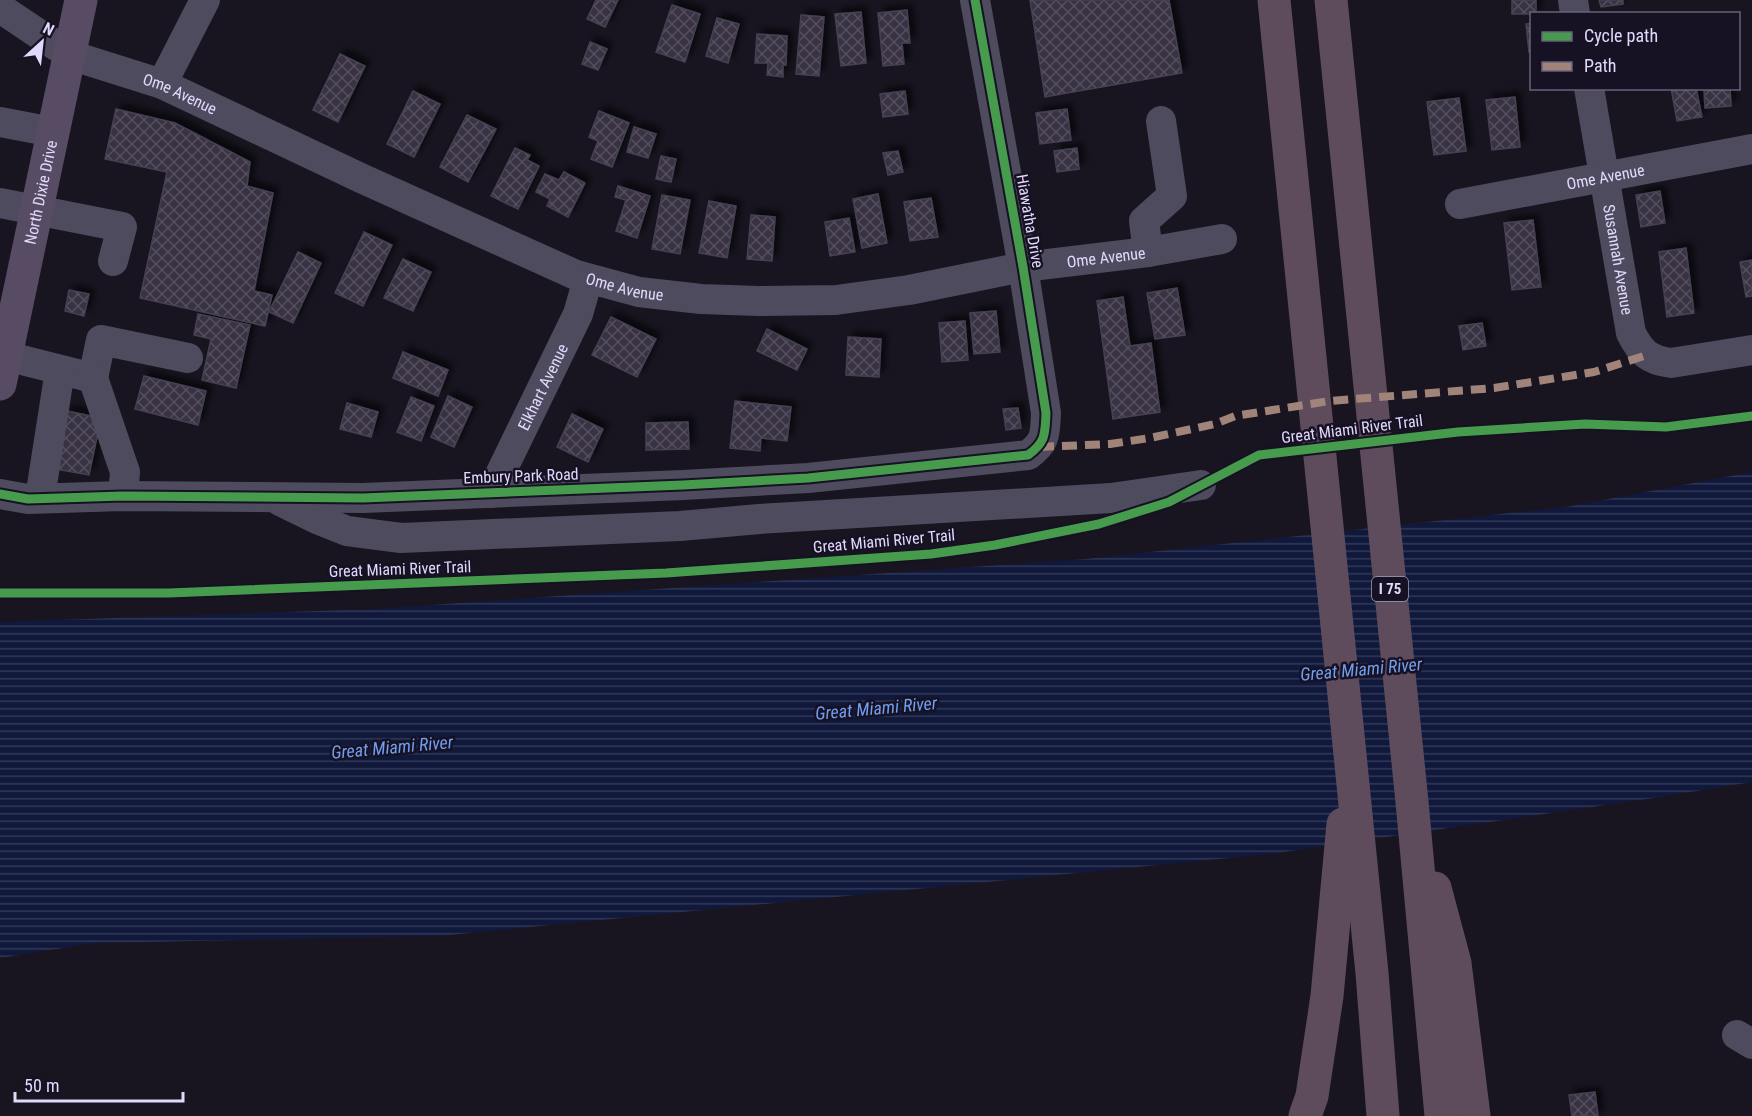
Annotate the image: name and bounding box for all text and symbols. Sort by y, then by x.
north arrow [12,12,72,72]
legend [1530,12,1740,90]
text: N [40,18,57,40]
text: Cycle path [1584,25,1658,46]
text: Path [1584,55,1617,76]
street label: Ome Avenue [141,69,220,118]
street label: North Dixie Drive [20,138,61,246]
street label: Ome Avenue [1565,160,1646,193]
street label: Hiawatha Drive [1012,173,1048,269]
street label: Susannah Avenue [1600,203,1637,316]
street label: Ome Avenue [1066,243,1146,271]
street label: Ome Avenue [584,269,664,304]
street label: Elkhart Avenue [513,340,572,433]
street label: Great Miami River Trail [1280,411,1424,447]
street label: Embury Park Road [463,464,579,488]
street label: Great Miami River Trail [812,525,956,557]
street label: Great Miami River Trail [328,557,472,581]
road number: I 75 [1372,577,1408,601]
water label: Great Miami River [1299,653,1423,685]
water label: Great Miami River [814,692,938,724]
water label: Great Miami River [330,731,454,763]
scale bar [15,1065,183,1103]
text: 50 m [24,1075,59,1096]

